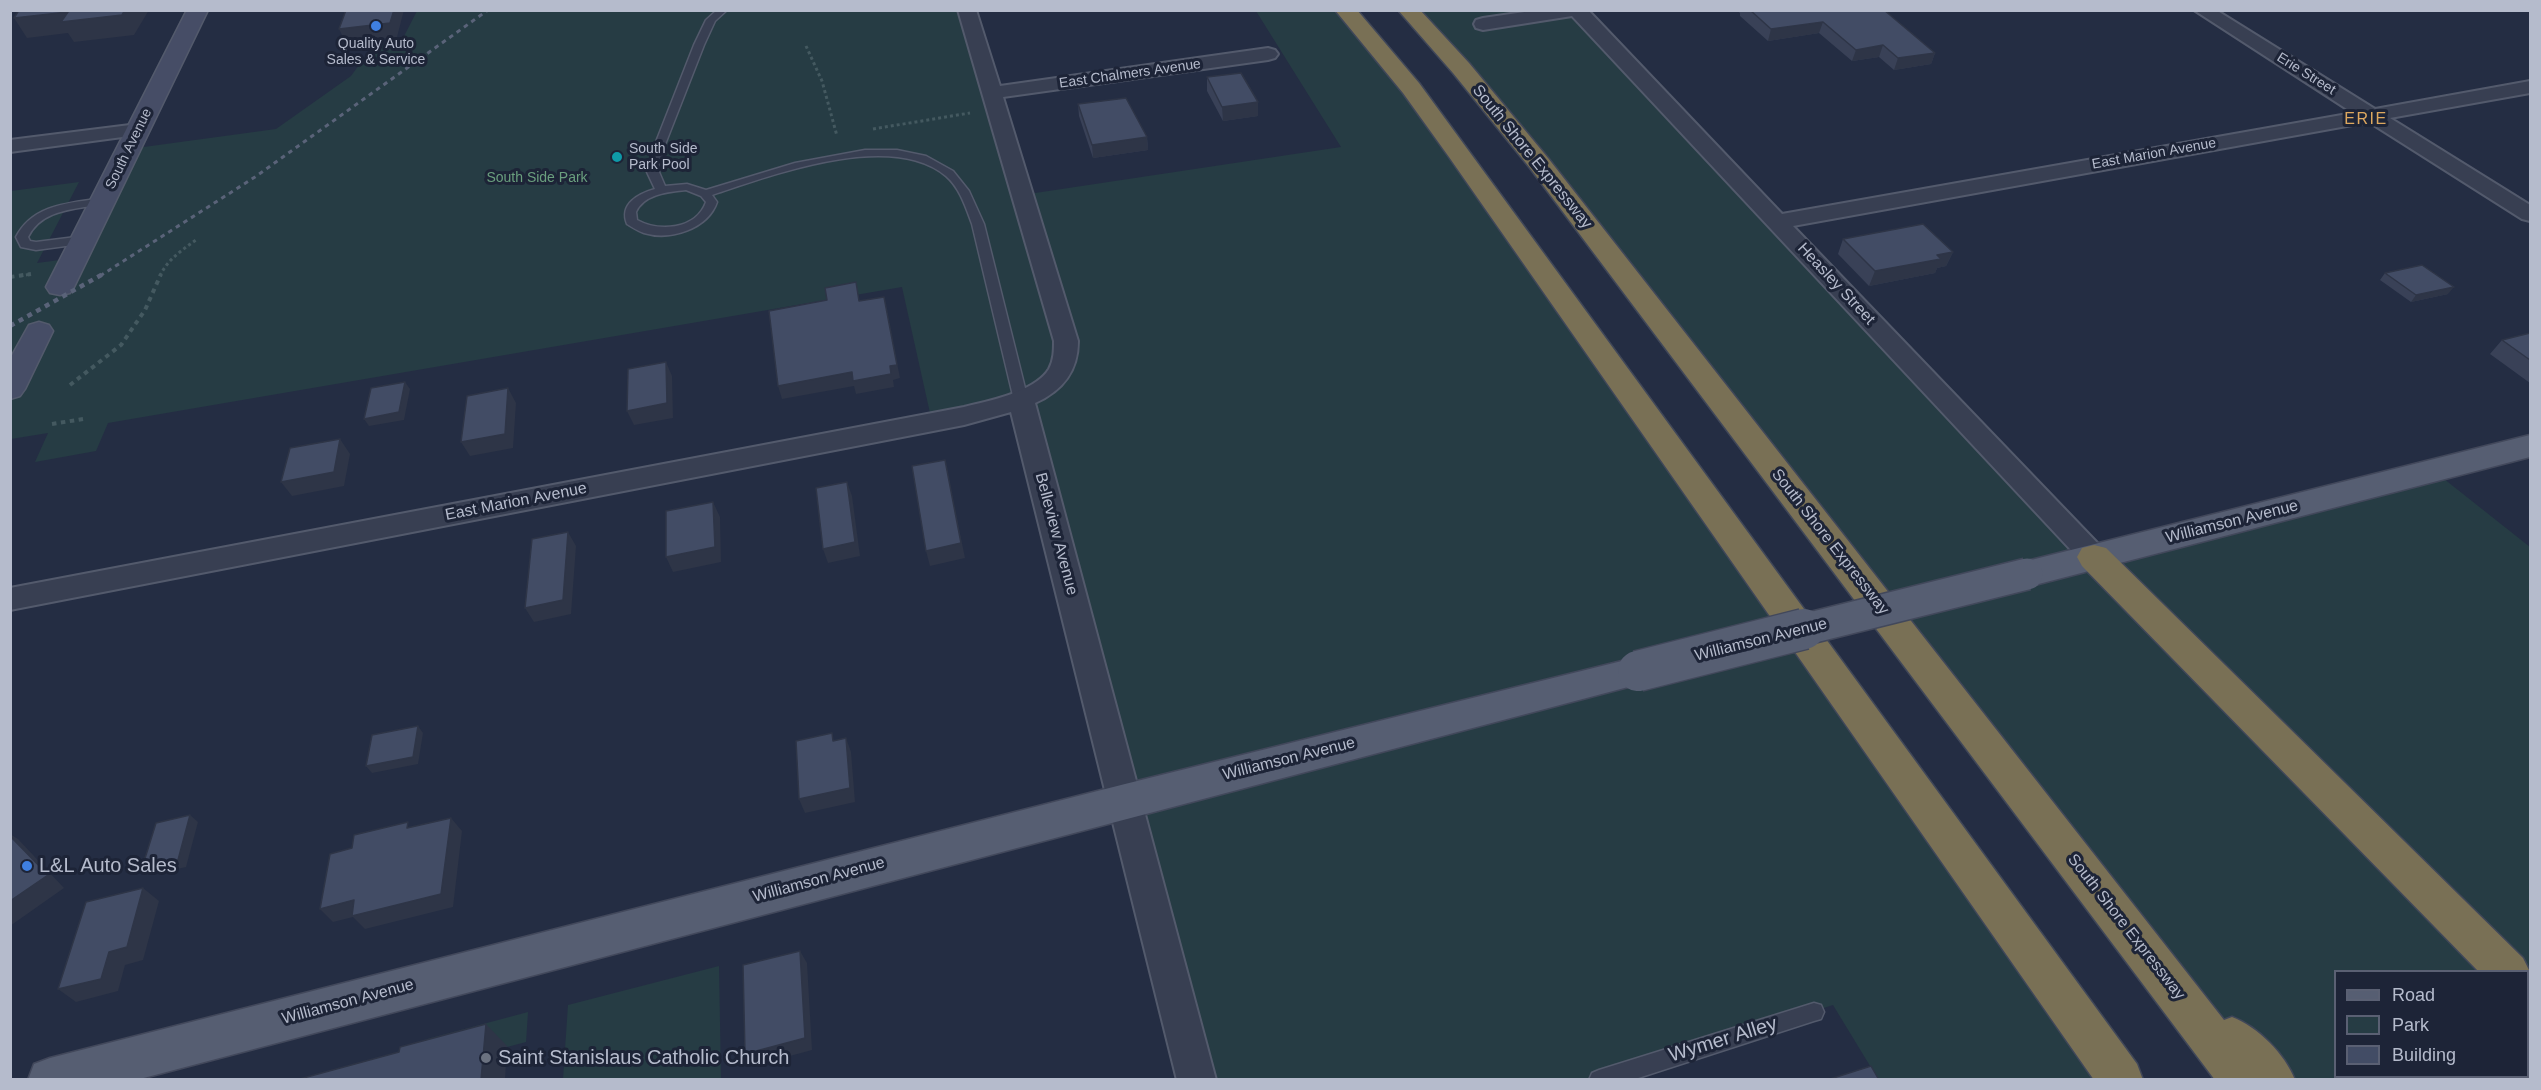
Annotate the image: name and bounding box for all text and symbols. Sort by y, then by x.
marker: Quality Auto Sales & Service [369,19,383,33]
place label: Quality Auto Sales & Service [327,36,425,68]
street label: Erie Street [2274,49,2338,99]
street label: East Chalmers Avenue [1058,56,1202,92]
street label: South Shore Expressway [1468,81,1596,233]
street label: South Avenue [102,106,156,192]
district label: ERIE [2344,110,2388,130]
street label: East Marion Avenue [2091,135,2217,173]
place label: South Side Park Pool [629,141,697,174]
marker: South Side Park Pool [610,150,624,164]
park label: South Side Park [486,170,588,186]
street label: Heasley Street [1793,239,1879,329]
street label: South Shore Expressway [1767,465,1893,619]
street label: Belleview Avenue [1030,471,1082,597]
street label: East Marion Avenue [444,479,588,525]
street label: Williamson Avenue [2164,496,2300,548]
street label: Williamson Avenue [1693,614,1829,666]
street label: Williamson Avenue [1221,733,1357,785]
street label: South Shore Expressway [2063,850,2189,1004]
street label: Williamson Avenue [751,853,887,907]
place label: L&L Auto Sales [39,854,177,878]
marker: L&L Auto Sales [20,859,34,873]
legend [2334,970,2529,1078]
street label: Williamson Avenue [280,975,416,1029]
text: Road [2392,985,2435,1005]
street label: Wymer Alley [1666,1012,1780,1068]
text: Park [2392,1015,2429,1035]
text: Building [2392,1045,2456,1065]
place label: Saint Stanislaus Catholic Church [498,1046,789,1070]
marker: Saint Stanislaus Catholic Church [479,1051,493,1065]

